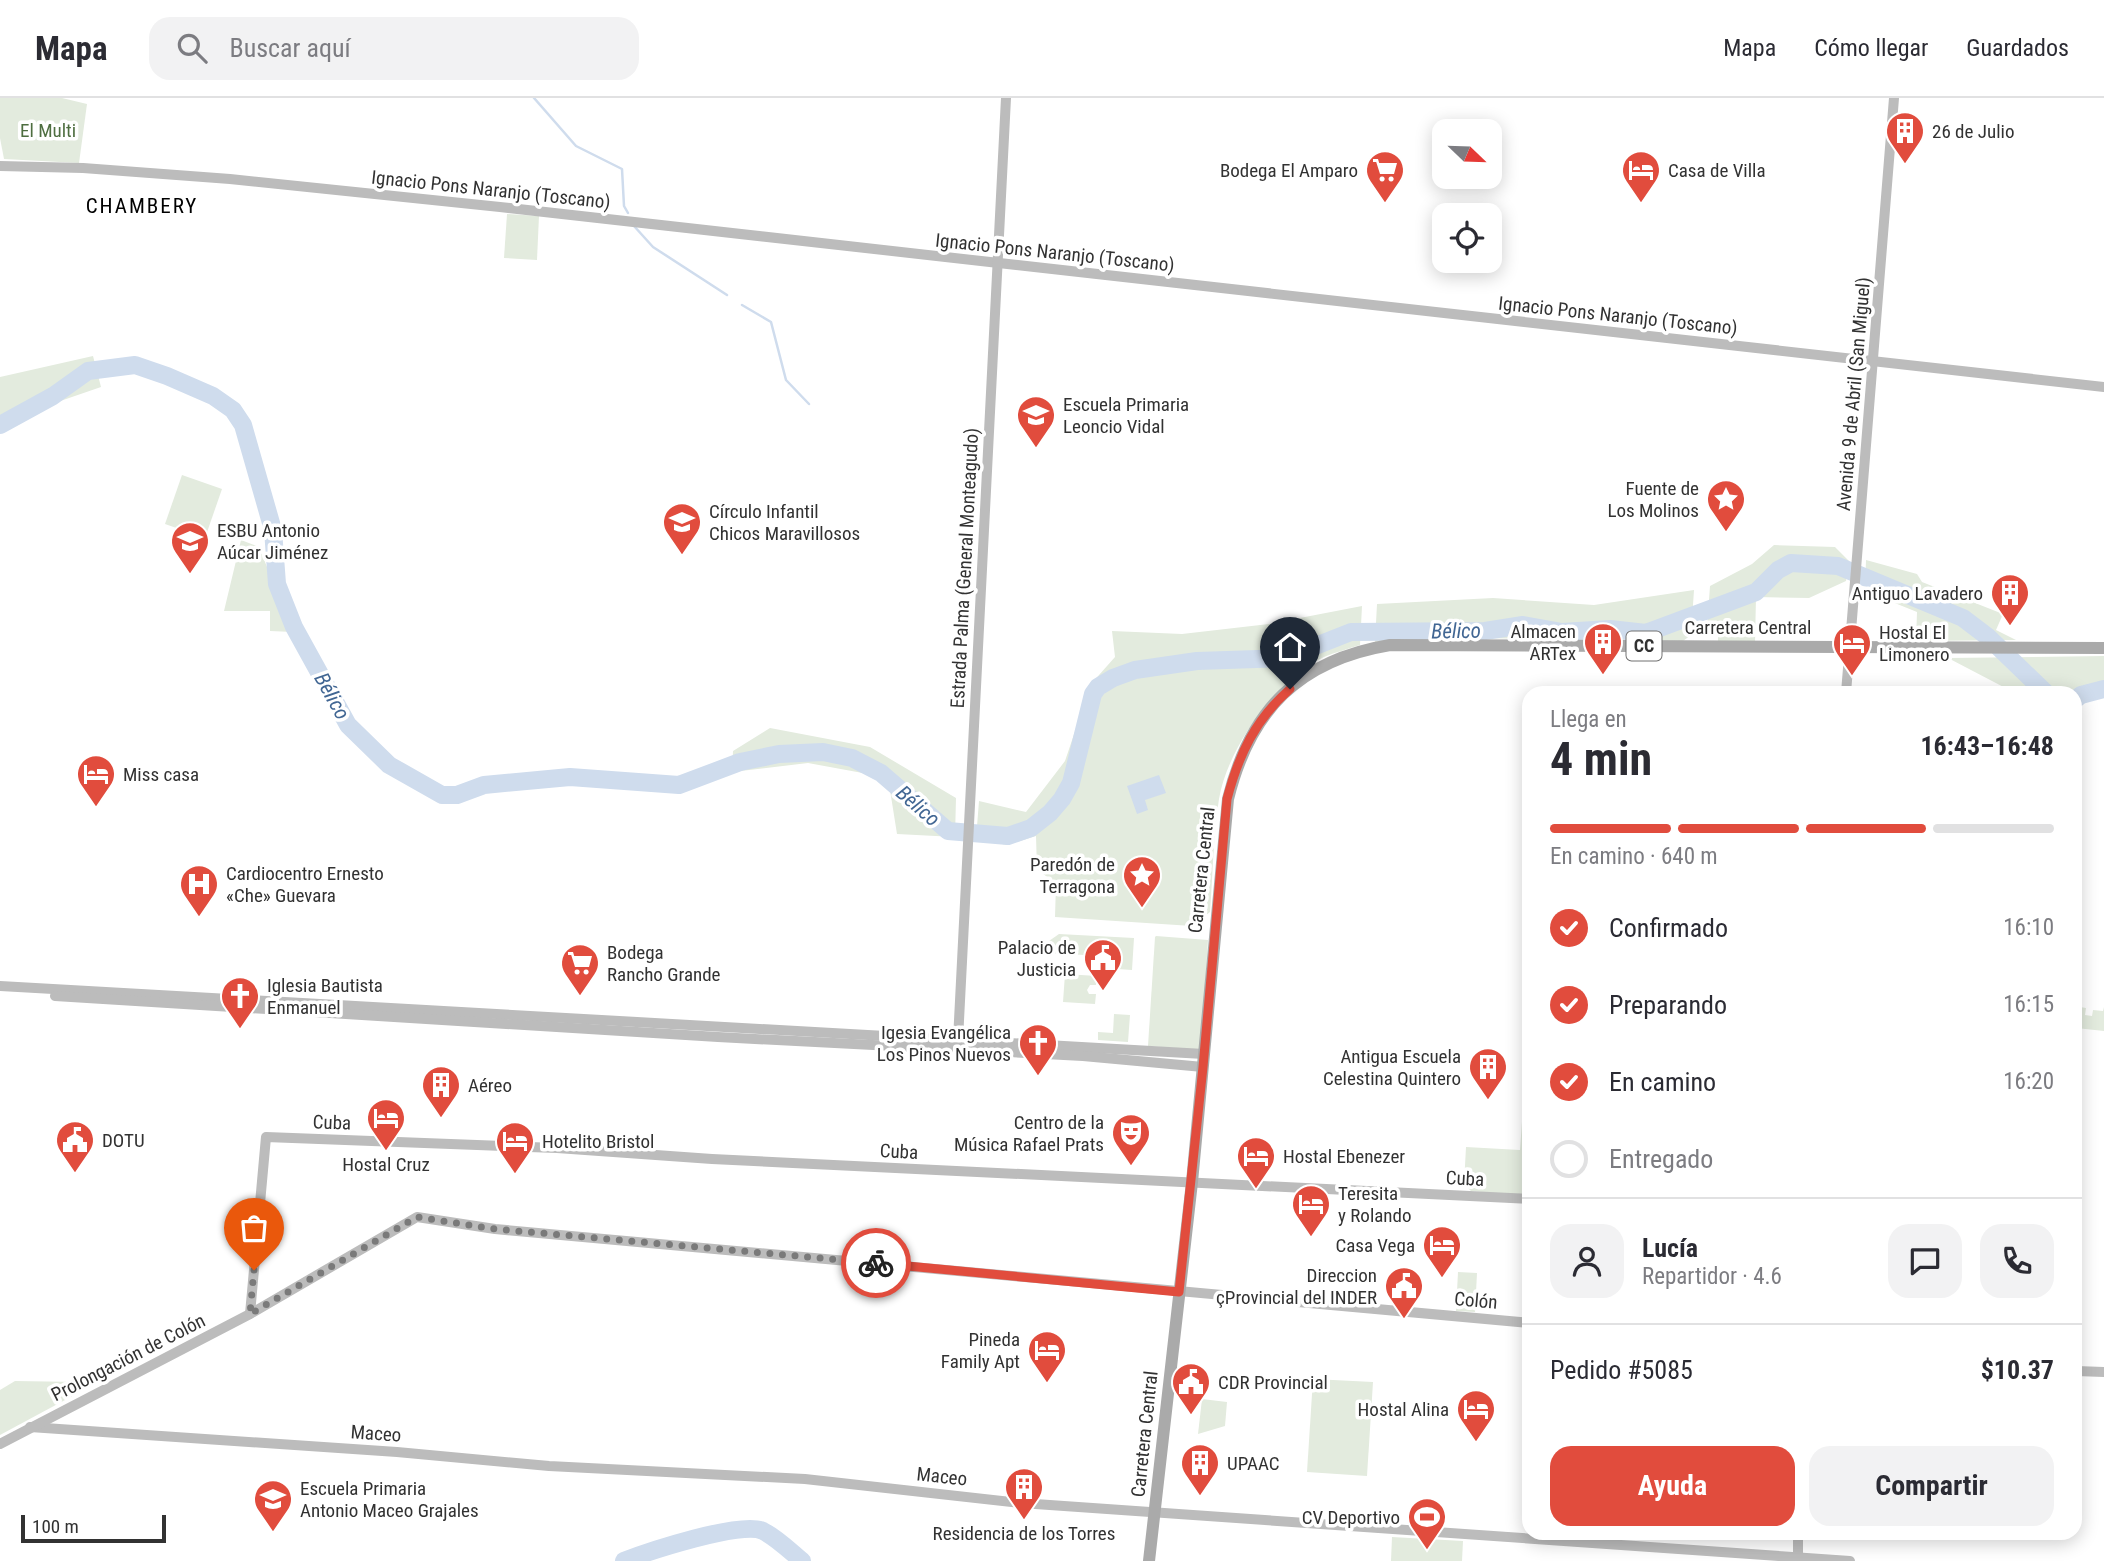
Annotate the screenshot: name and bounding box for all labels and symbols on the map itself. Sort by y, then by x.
building icon: 26 de Julio [1884,110,1926,165]
park label: El Multi [20,119,76,142]
north arrow [1432,119,1502,189]
place label: 26 de Julio [1932,120,2014,143]
supermarket icon: Bodega El Amparo [1364,149,1406,204]
hotel icon: Casa de Villa [1620,149,1662,204]
place label: Bodega El Amparo [1220,159,1358,182]
place label: Casa de Villa [1668,159,1766,182]
street label: Ignacio Pons Naranjo (Toscano) [370,166,612,213]
district label: CHAMBERY [86,194,198,218]
street label: Ignacio Pons Naranjo (Toscano) [934,229,1176,276]
street label: Avenida 9 de Abril (San Miguel) [1832,276,1875,512]
street label: Ignacio Pons Naranjo (Toscano) [1497,292,1739,339]
place label: Escuela Primaria Leoncio Vidal [1063,393,1189,438]
school or university icon: Escuela Primaria Leoncio Vidal [1015,394,1057,449]
street label: Estrada Palma (General Monteagudo) [946,427,983,709]
place label: Fuente de Los Molinos [1607,477,1699,522]
place icon: Fuente de Los Molinos [1705,478,1747,533]
place label: Círculo Infantil Chicos Maravillosos [709,500,860,545]
school or university icon: Círculo Infantil Chicos Maravillosos [661,501,703,556]
place label: ESBU Antonio Aúcar Jiménez [217,519,328,564]
school or university icon: ESBU Antonio Aúcar Jiménez [169,520,211,575]
building icon: Antiguo Lavadero [1989,572,2031,627]
place label: Antiguo Lavadero [1852,582,1983,605]
street label: Carretera Central [1685,616,1811,639]
pin [1260,617,1320,689]
water label: Bélico [1431,619,1481,643]
place label: Almacen ARTex [1510,620,1576,665]
building icon: Almacen ARTex [1582,621,1624,676]
place label: Hostal El Limonero [1879,621,1950,666]
hotel icon: Hostal El Limonero [1831,622,1873,677]
road number: CC [1626,632,1662,660]
water label: Bélico [309,668,355,724]
hotel icon: Miss casa [75,753,117,808]
place label: Miss casa [123,763,199,786]
water label: Bélico [891,781,945,831]
street label: Carretera Central [1183,806,1220,934]
place label: Paredón de Terragona [1030,853,1115,898]
place icon: Paredón de Terragona [1121,854,1163,909]
place label: Cardiocentro Ernesto «Che» Guevara [226,862,384,907]
hospital icon: Cardiocentro Ernesto «Che» Guevara [178,863,220,918]
place label: Palacio de Justicia [998,936,1076,981]
public building icon: Palacio de Justicia [1082,937,1124,992]
place label: Bodega Rancho Grande [607,941,721,986]
supermarket icon: Bodega Rancho Grande [559,942,601,997]
place label: Iglesia Bautista Enmanuel [267,974,383,1019]
church icon: Iglesia Bautista Enmanuel [219,975,261,1030]
place label: Igesia Evangélica Los Pinos Nuevos [877,1021,1011,1066]
church icon: Igesia Evangélica Los Pinos Nuevos [1017,1022,1059,1077]
place label: Antigua Escuela Celestina Quintero [1323,1045,1461,1090]
building icon: Antigua Escuela Celestina Quintero [1467,1046,1509,1101]
building icon: Aéreo [420,1064,462,1119]
place label: Aéreo [468,1074,512,1097]
hotel icon: Hostal Cruz [365,1097,407,1152]
street label: Cuba [312,1110,352,1135]
place label: Centro de la Música Rafael Prats [954,1111,1104,1156]
theatre icon: Centro de la Música Rafael Prats [1110,1112,1152,1167]
public building icon: DOTU [54,1119,96,1174]
hotel icon: Hotelito Bristol [494,1120,536,1175]
place label: DOTU [102,1129,145,1152]
place label: Hotelito Bristol [542,1130,654,1153]
hotel icon: Hostal Ebenezer [1235,1135,1277,1190]
street label: Cuba [879,1139,919,1164]
place label: Hostal Ebenezer [1283,1145,1405,1168]
place label: Hostal Cruz [342,1153,430,1176]
street label: Cuba [1445,1166,1485,1191]
place label: Teresita y Rolando [1338,1182,1412,1227]
hotel icon: Teresita y Rolando [1290,1183,1332,1238]
pin [224,1198,284,1270]
hotel icon: Casa Vega [1421,1224,1463,1279]
courier [841,1228,911,1298]
place label: Casa Vega [1335,1234,1415,1257]
place label: Direccion çProvincial del INDER [1216,1264,1377,1309]
public building icon: Direccion çProvincial del INDER [1383,1265,1425,1320]
street label: Colón [1453,1287,1499,1314]
street label: Prolongación de Colón [47,1309,209,1406]
place label: Pineda Family Apt [941,1328,1020,1373]
hotel icon: Pineda Family Apt [1026,1329,1068,1384]
public building icon: CDR Provincial [1170,1361,1212,1416]
street label: Carretera Central [1126,1370,1163,1498]
place label: CDR Provincial [1218,1371,1328,1394]
hotel icon: Hostal Alina [1455,1388,1497,1443]
place label: Hostal Alina [1358,1398,1449,1421]
street label: Maceo [350,1420,402,1447]
building icon: UPAAC [1179,1442,1221,1497]
place label: UPAAC [1227,1452,1280,1475]
street label: Maceo [916,1462,968,1491]
building icon: Residencia de los Torres [1003,1466,1045,1521]
place label: Escuela Primaria Antonio Maceo Grajales [300,1477,479,1522]
school or university icon: Escuela Primaria Antonio Maceo Grajales [252,1478,294,1533]
sports icon: CV Deportivo [1406,1496,1448,1551]
place label: CV Deportivo [1302,1506,1400,1529]
scale bar [21,1512,166,1544]
place label: Residencia de los Torres [933,1522,1115,1545]

